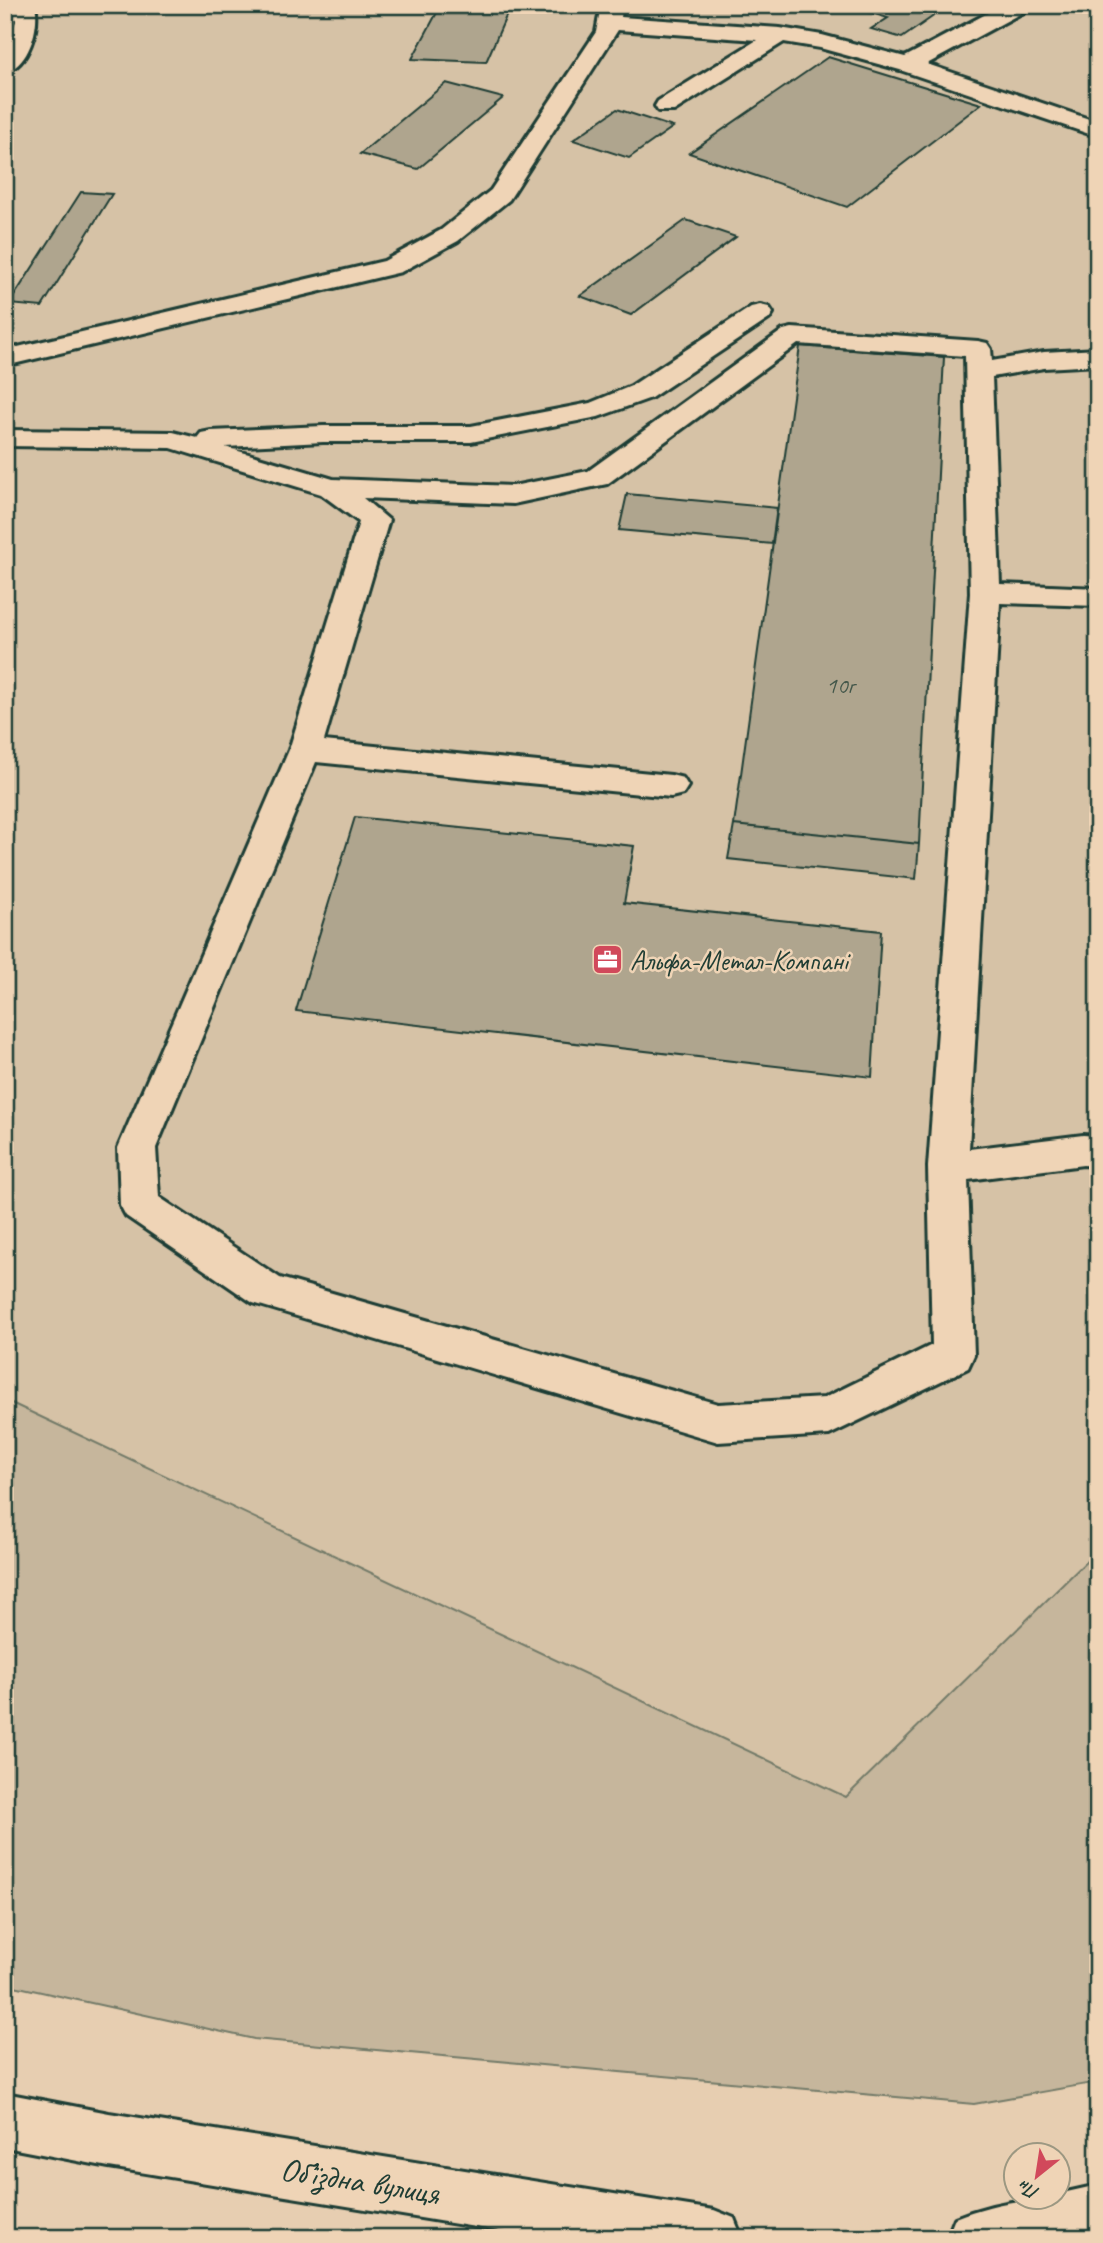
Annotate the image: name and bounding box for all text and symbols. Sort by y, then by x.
house number: 10г [826,670,857,700]
office icon: Альфа-Метал-Компані [590,943,624,977]
place label: Альфа-Метал-Компані [630,943,852,978]
north arrow [1002,2142,1072,2212]
street label: Об’їздна вулиця [278,2148,443,2214]
text: Пн [1013,2174,1044,2205]

